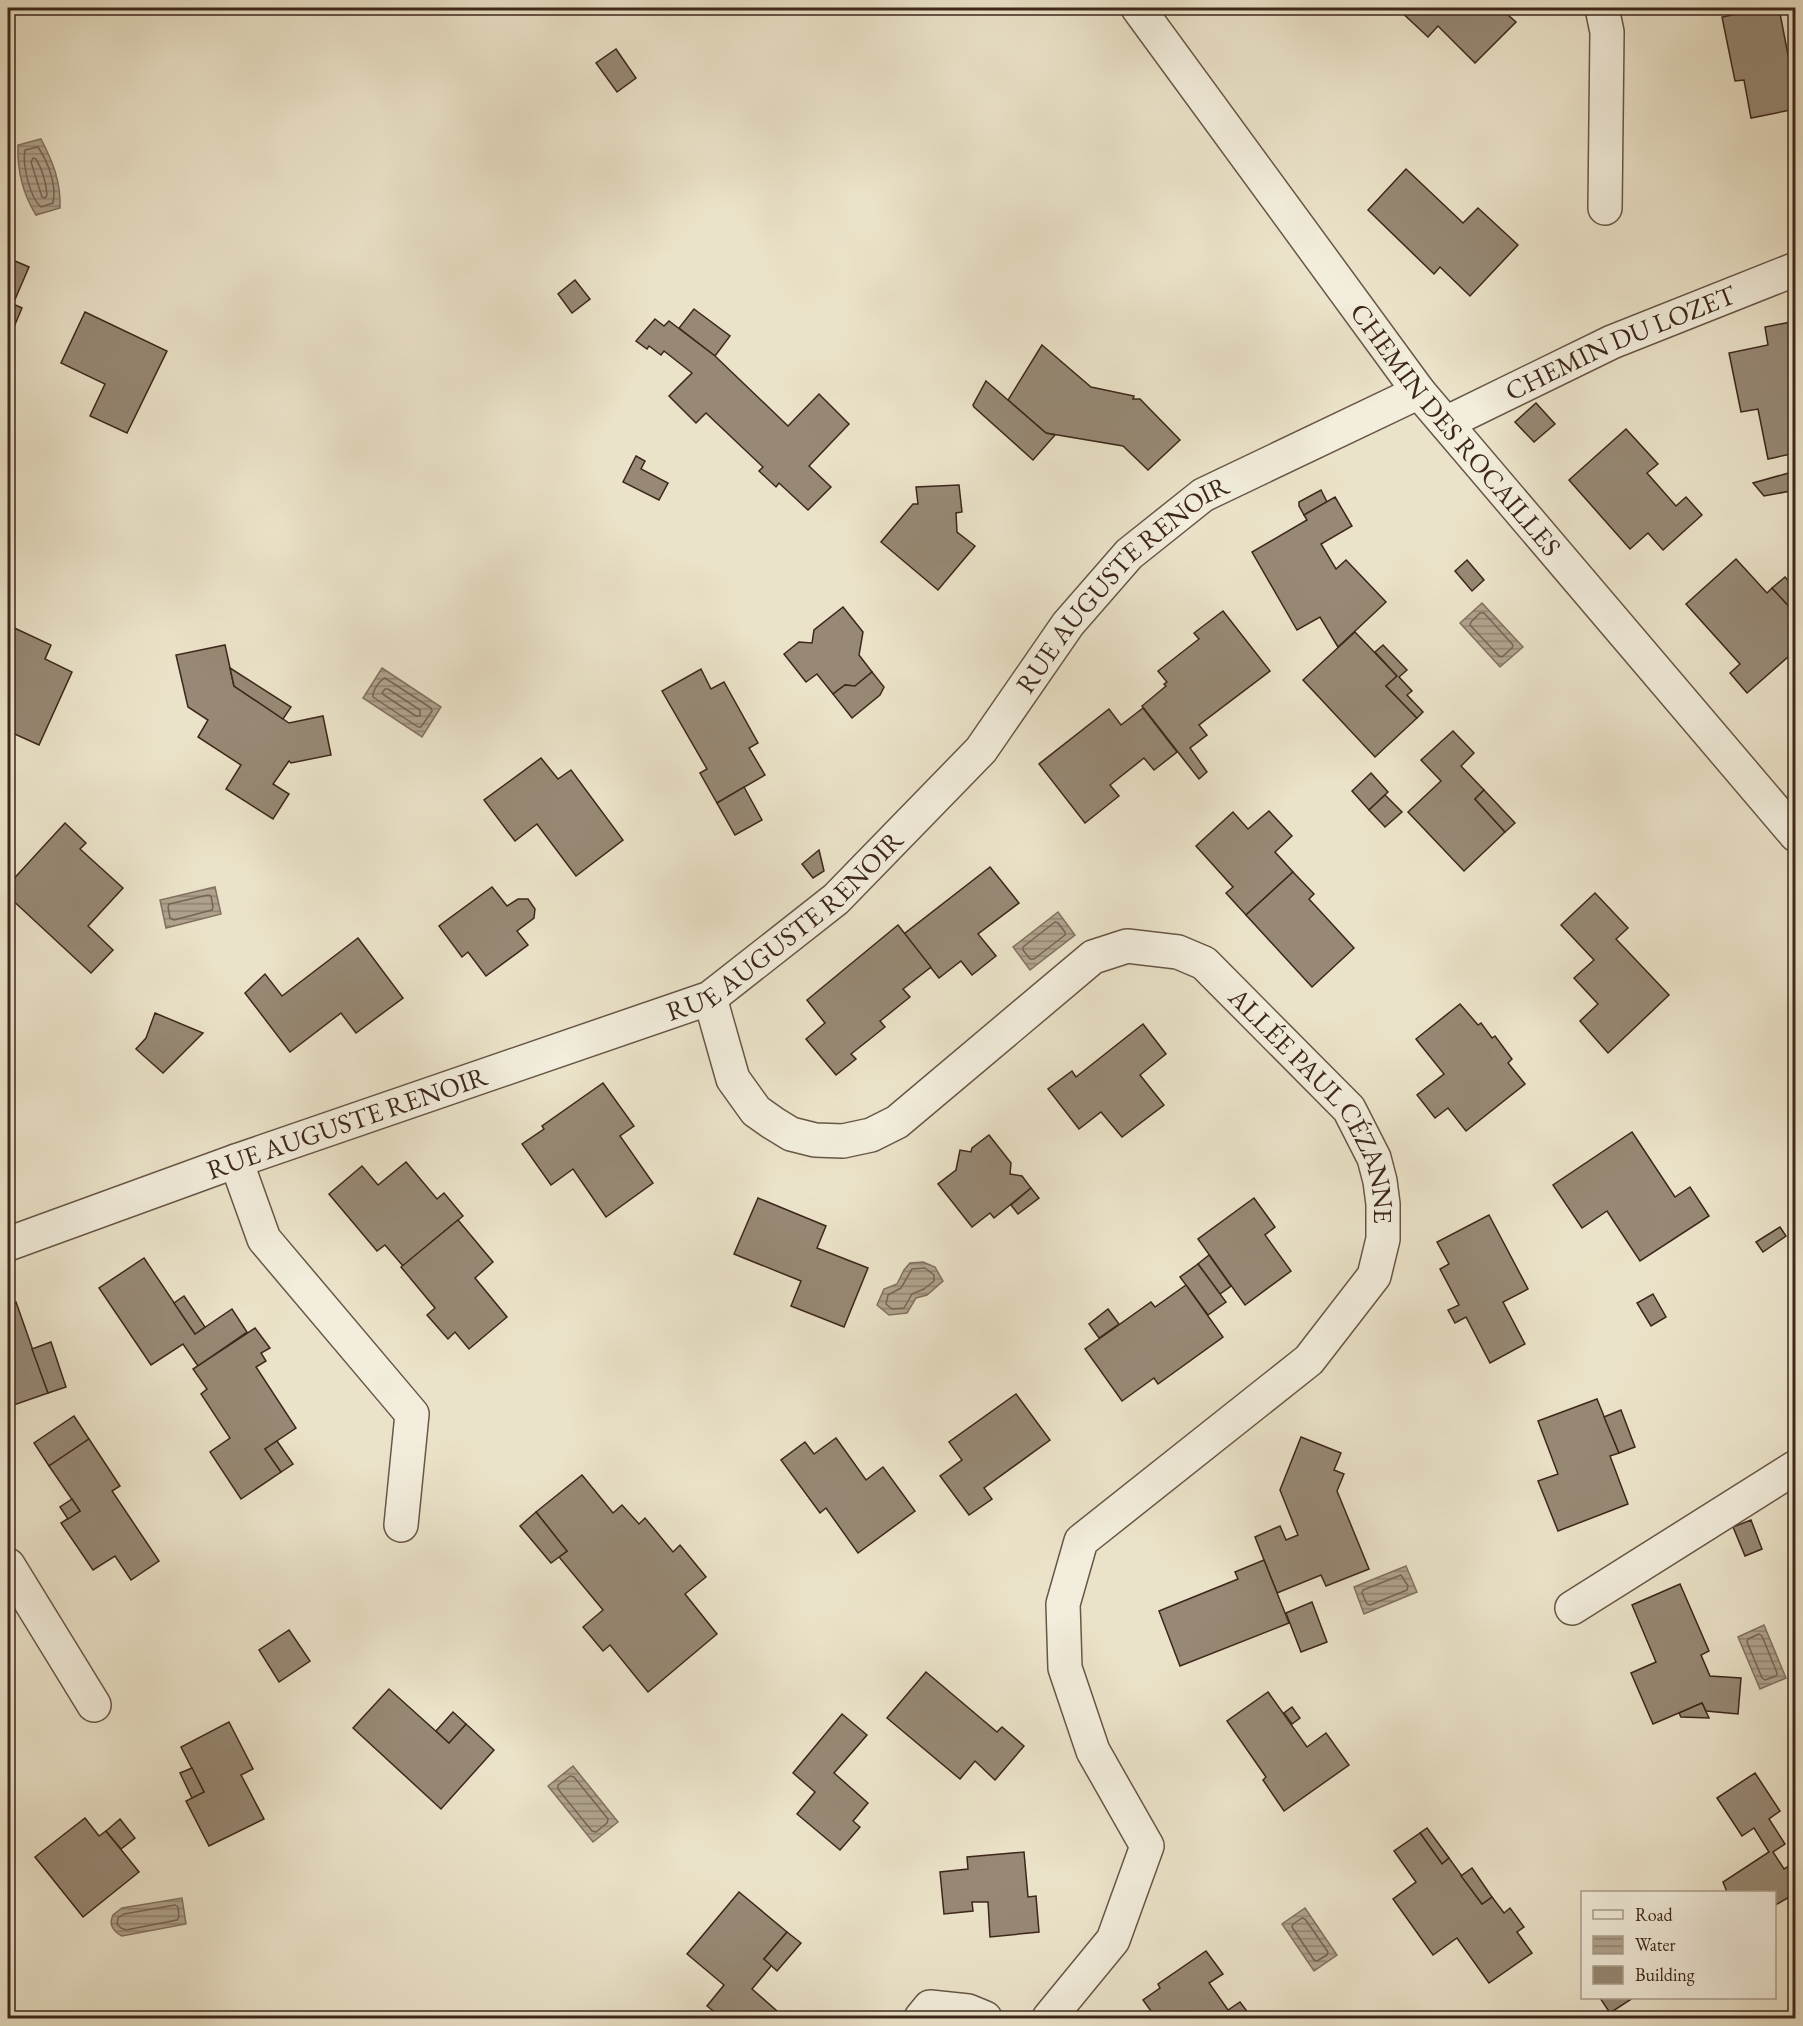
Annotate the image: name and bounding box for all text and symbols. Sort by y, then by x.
street label: CHEMIN DU LOZET [1499,276,1741,409]
street label: CHEMIN DES ROCAILLES [1343,296,1569,563]
street label: RUE AUGUSTE RENOIR [1008,467,1235,700]
street label: RUE AUGUSTE RENOIR [662,822,911,1029]
street label: ALLÉE PAUL CÉZANNE [1221,979,1402,1224]
street label: RUE AUGUSTE RENOIR [202,1058,492,1187]
legend [1581,1891,1776,1999]
text: Road [1635,1903,1674,1926]
text: Water [1635,1933,1676,1956]
text: Building [1635,1963,1695,1986]

